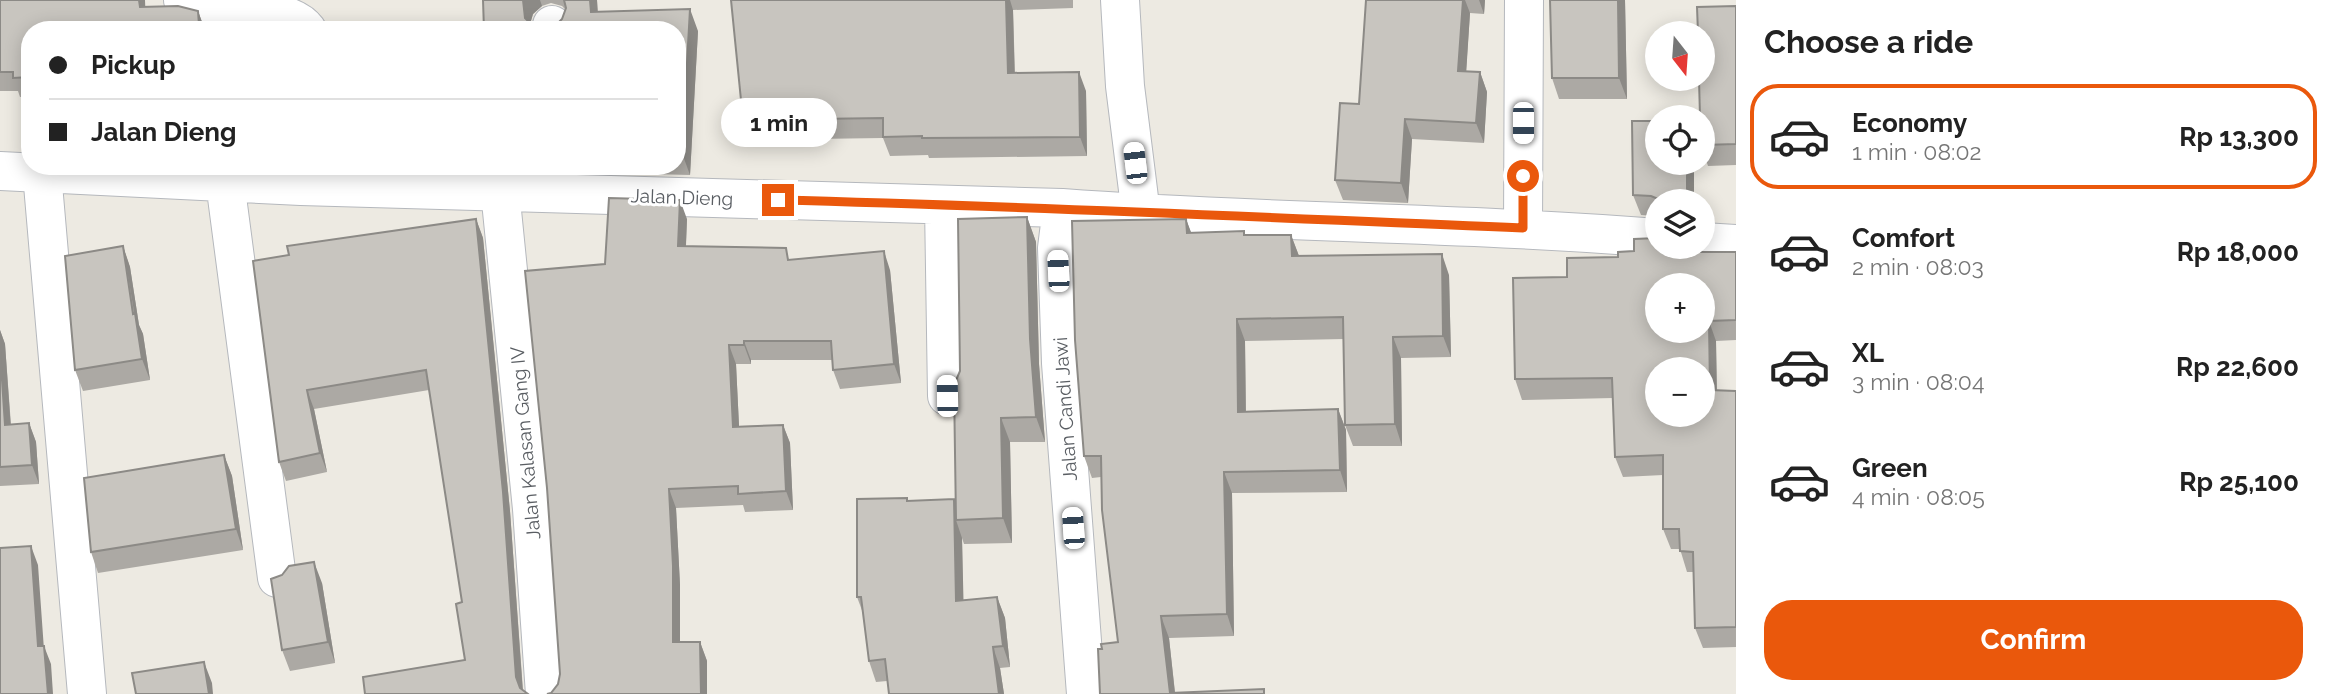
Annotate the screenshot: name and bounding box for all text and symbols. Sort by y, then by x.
north arrow [1645,21,1715,91]
map controls [1645,21,1715,427]
text: Choose a ride [1764,23,1973,60]
text: Pickup [91,50,176,80]
callout: 1 min [720,99,836,148]
car [1513,102,1534,144]
button: locate [1645,105,1715,175]
icon: car [1768,105,1831,168]
text: Economy [1852,108,1967,138]
text: 1 min [750,109,808,136]
text: Jalan Dieng [91,117,237,147]
text: Rp 13,300 [2179,122,2299,152]
text: 1 min · 08:02 [1852,138,1981,165]
car [1123,141,1148,185]
route start [1507,160,1539,192]
street label: Jalan Dieng [630,184,734,210]
route end [762,184,794,216]
button: layers [1645,189,1715,259]
icon: car [1768,220,1831,283]
text: Comfort [1852,223,1955,253]
text: Rp 18,000 [2177,237,2299,267]
car [1047,249,1070,293]
text: 2 min · 08:03 [1852,253,1984,280]
button: + [1645,273,1715,343]
icon: car [1768,335,1831,398]
street label: Jalan Candi Jawi [1049,336,1081,482]
text: XL [1852,338,1884,368]
street label: Jalan Kalasan Gang IV [506,346,544,540]
text: Rp 22,600 [2176,352,2299,382]
button: − [1645,357,1715,427]
text: 3 min · 08:04 [1852,368,1984,395]
car [937,375,958,417]
icon: car [1768,450,1831,513]
text: Green [1852,453,1928,483]
text: Rp 25,100 [2179,467,2299,497]
text: 4 min · 08:05 [1852,483,1985,510]
car [1062,506,1085,550]
button: Confirm [1764,600,2303,680]

